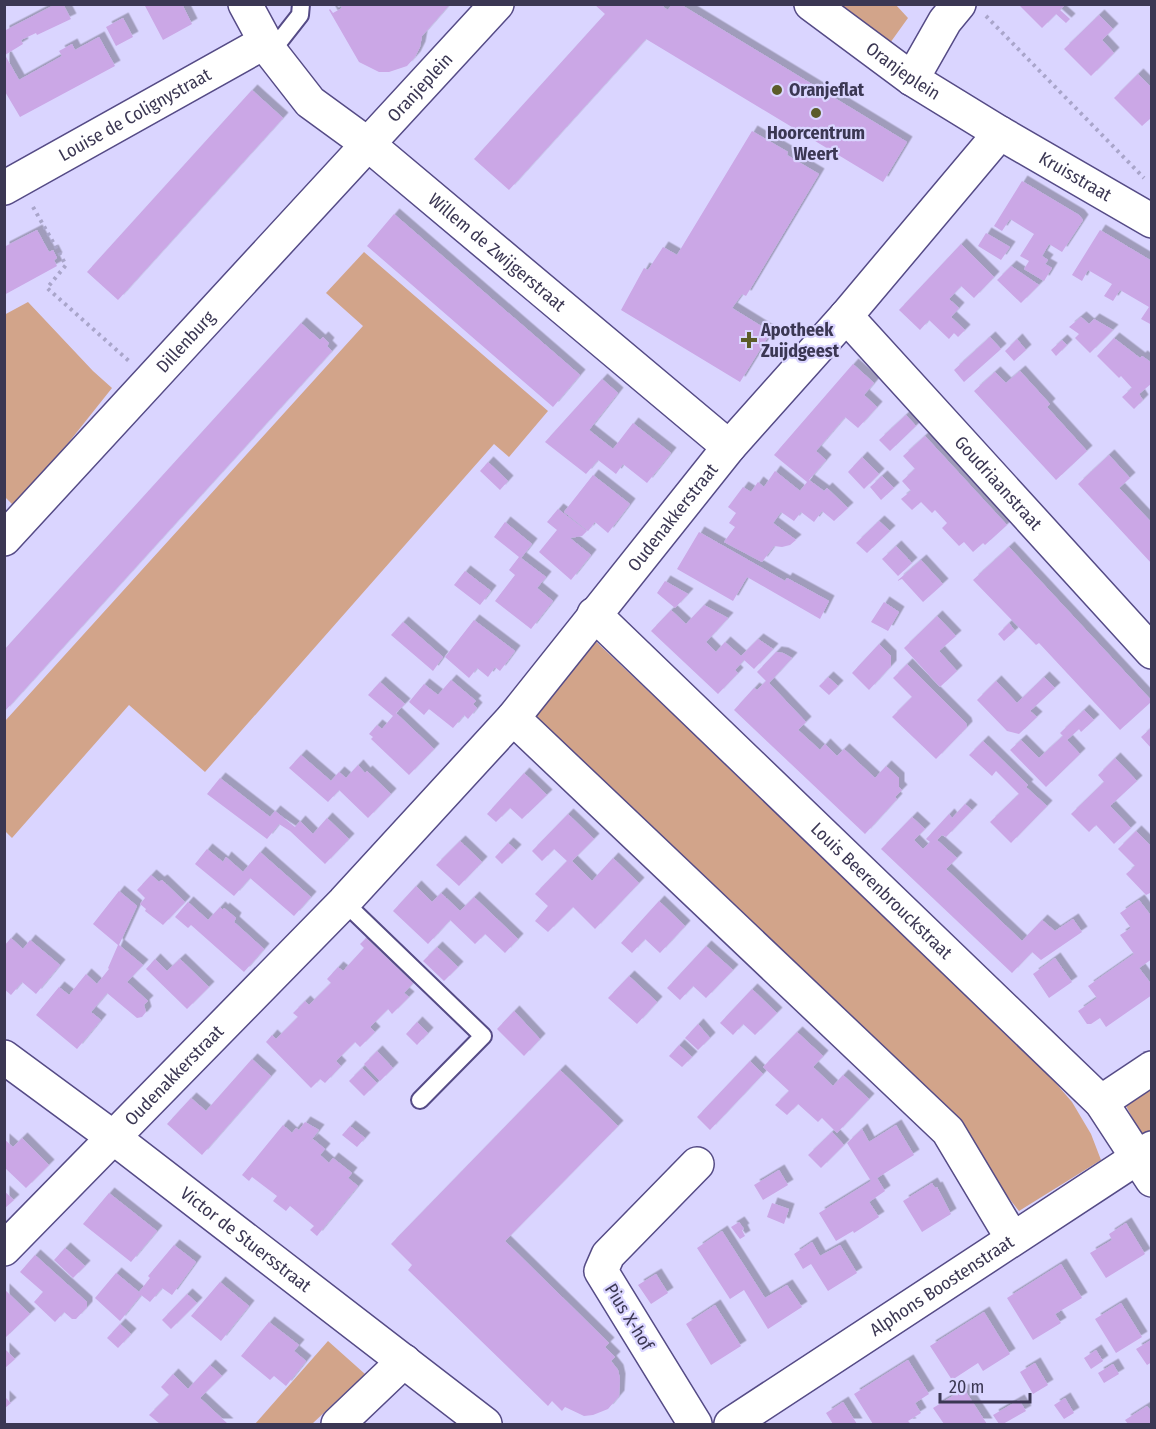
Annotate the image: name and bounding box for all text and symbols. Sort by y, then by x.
street label: Oranjeplein [861,37,944,105]
street label: Oranjeplein [383,48,457,127]
street label: Louise de Colignystraat [55,63,215,166]
place label: Oranjeflat [789,79,865,101]
marker: Oranjeflat [770,83,784,97]
marker: Hoorcentrum Weert [809,106,823,120]
place label: Hoorcentrum Weert [767,122,865,165]
street label: Kruisstraat [1035,147,1116,206]
street label: Willem de Zwijgerstraat [424,189,570,316]
street label: Dillenburg [152,306,220,377]
place label: Apotheek Zuijdgeest [760,319,840,362]
marker: Apotheek Zuijdgeest [742,333,756,347]
street label: Goudriaanstraat [950,431,1047,535]
street label: Oudenakkerstraat [623,459,723,576]
street label: Louis Beerenbrouckstraat [806,818,957,964]
street label: Oudenakkerstraat [120,1021,228,1130]
street label: Victor de Stuersstraat [176,1182,316,1297]
street label: Alphons Boostenstraat [866,1231,1018,1341]
street label: Pius X-hof [600,1280,659,1356]
scale bar [940,1366,1030,1404]
text: 20 m [949,1376,984,1398]

